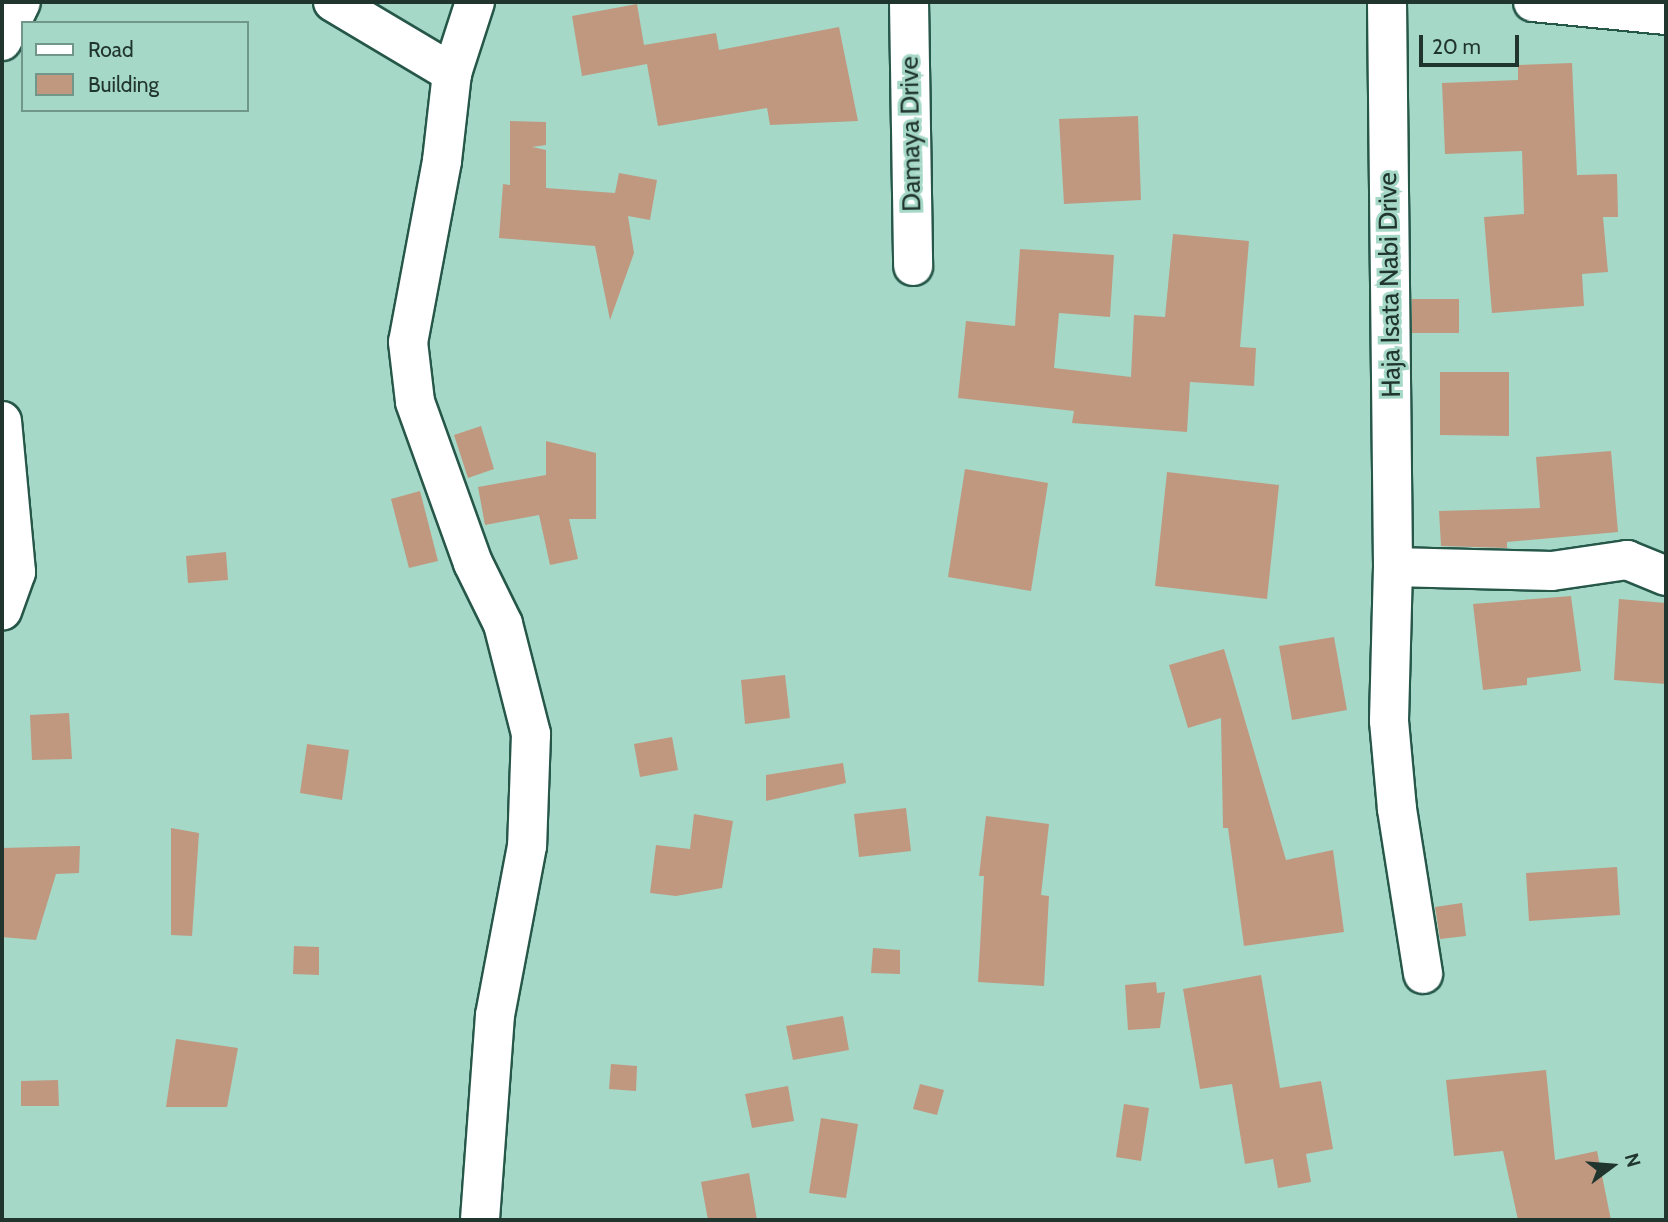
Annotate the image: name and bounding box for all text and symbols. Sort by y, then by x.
legend [21,21,248,112]
scale bar [1423,21,1523,65]
text: 20 m [1432,34,1481,59]
text: Road [88,37,134,62]
street label: Damaya Drive [894,56,928,212]
text: Building [88,72,159,97]
street label: Haja Isata Nabi Drive [1372,172,1408,398]
north arrow [1577,1131,1647,1201]
text: N [1620,1150,1646,1170]

